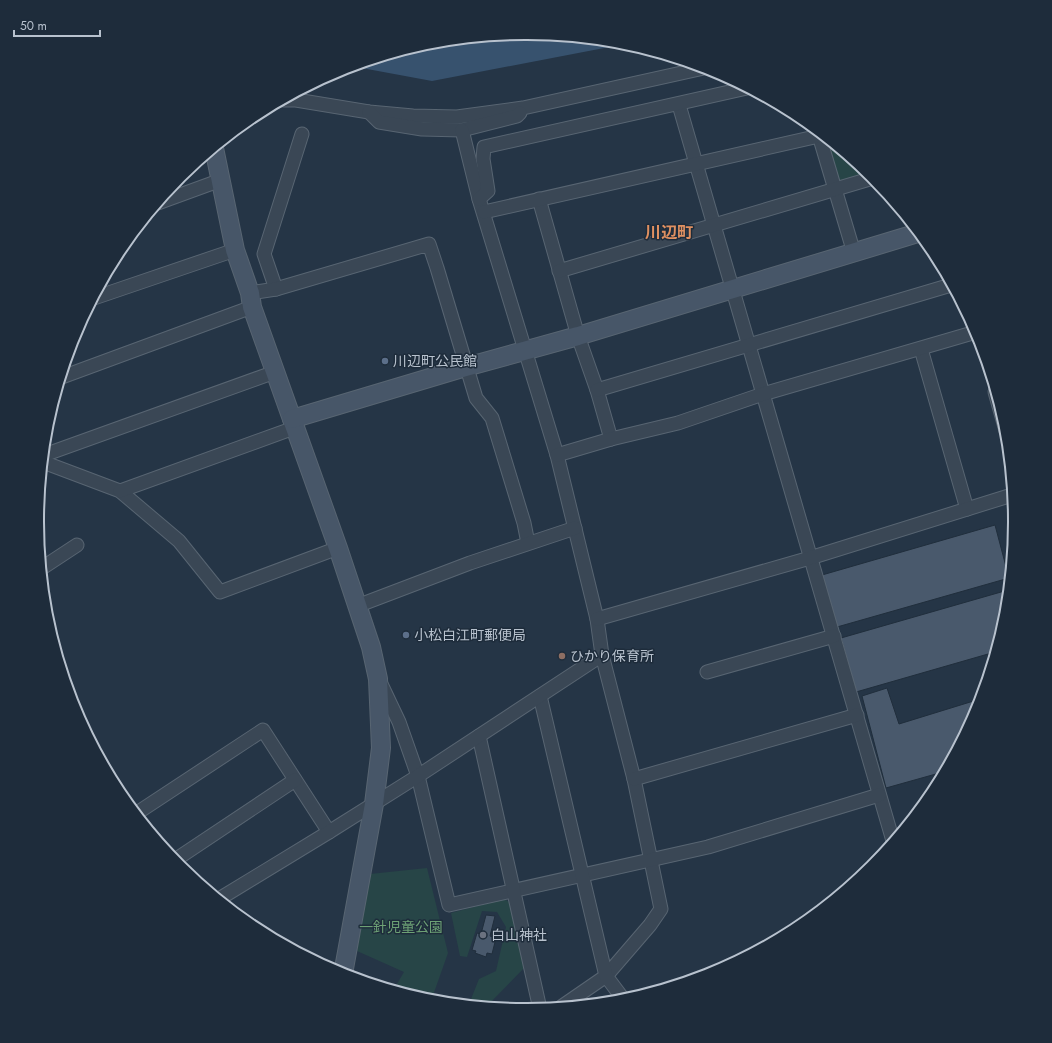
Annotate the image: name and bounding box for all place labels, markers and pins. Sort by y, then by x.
place label: 川辺町公民館 [393,351,477,371]
marker: 川辺町公民館 [380,356,390,366]
place label: 小松白江町郵便局 [414,625,526,645]
marker: 小松白江町郵便局 [401,630,411,640]
place label: ひかり保育所 [570,646,654,666]
marker: ひかり保育所 [557,651,567,661]
place label: 白山神社 [491,925,547,945]
marker: 白山神社 [478,930,488,940]

